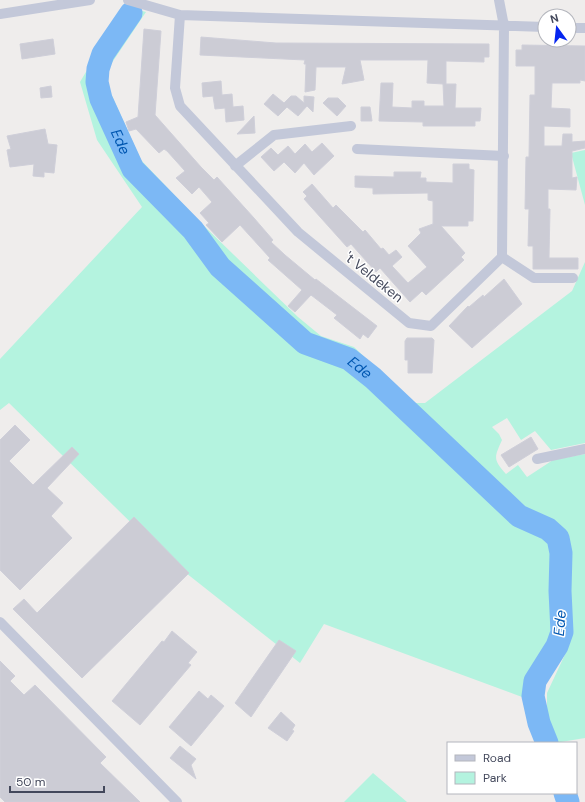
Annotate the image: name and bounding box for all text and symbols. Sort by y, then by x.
north arrow [537,8,577,48]
text: N [549,11,560,26]
water label: Ede [106,126,135,158]
street label: 't Veldeken [341,248,407,306]
water label: Ede [343,352,377,384]
water label: Ede [549,609,571,637]
legend [447,742,577,794]
text: Road [483,750,511,766]
scale bar [10,768,104,794]
text: Park [483,770,507,786]
text: 50 m [16,774,45,790]

